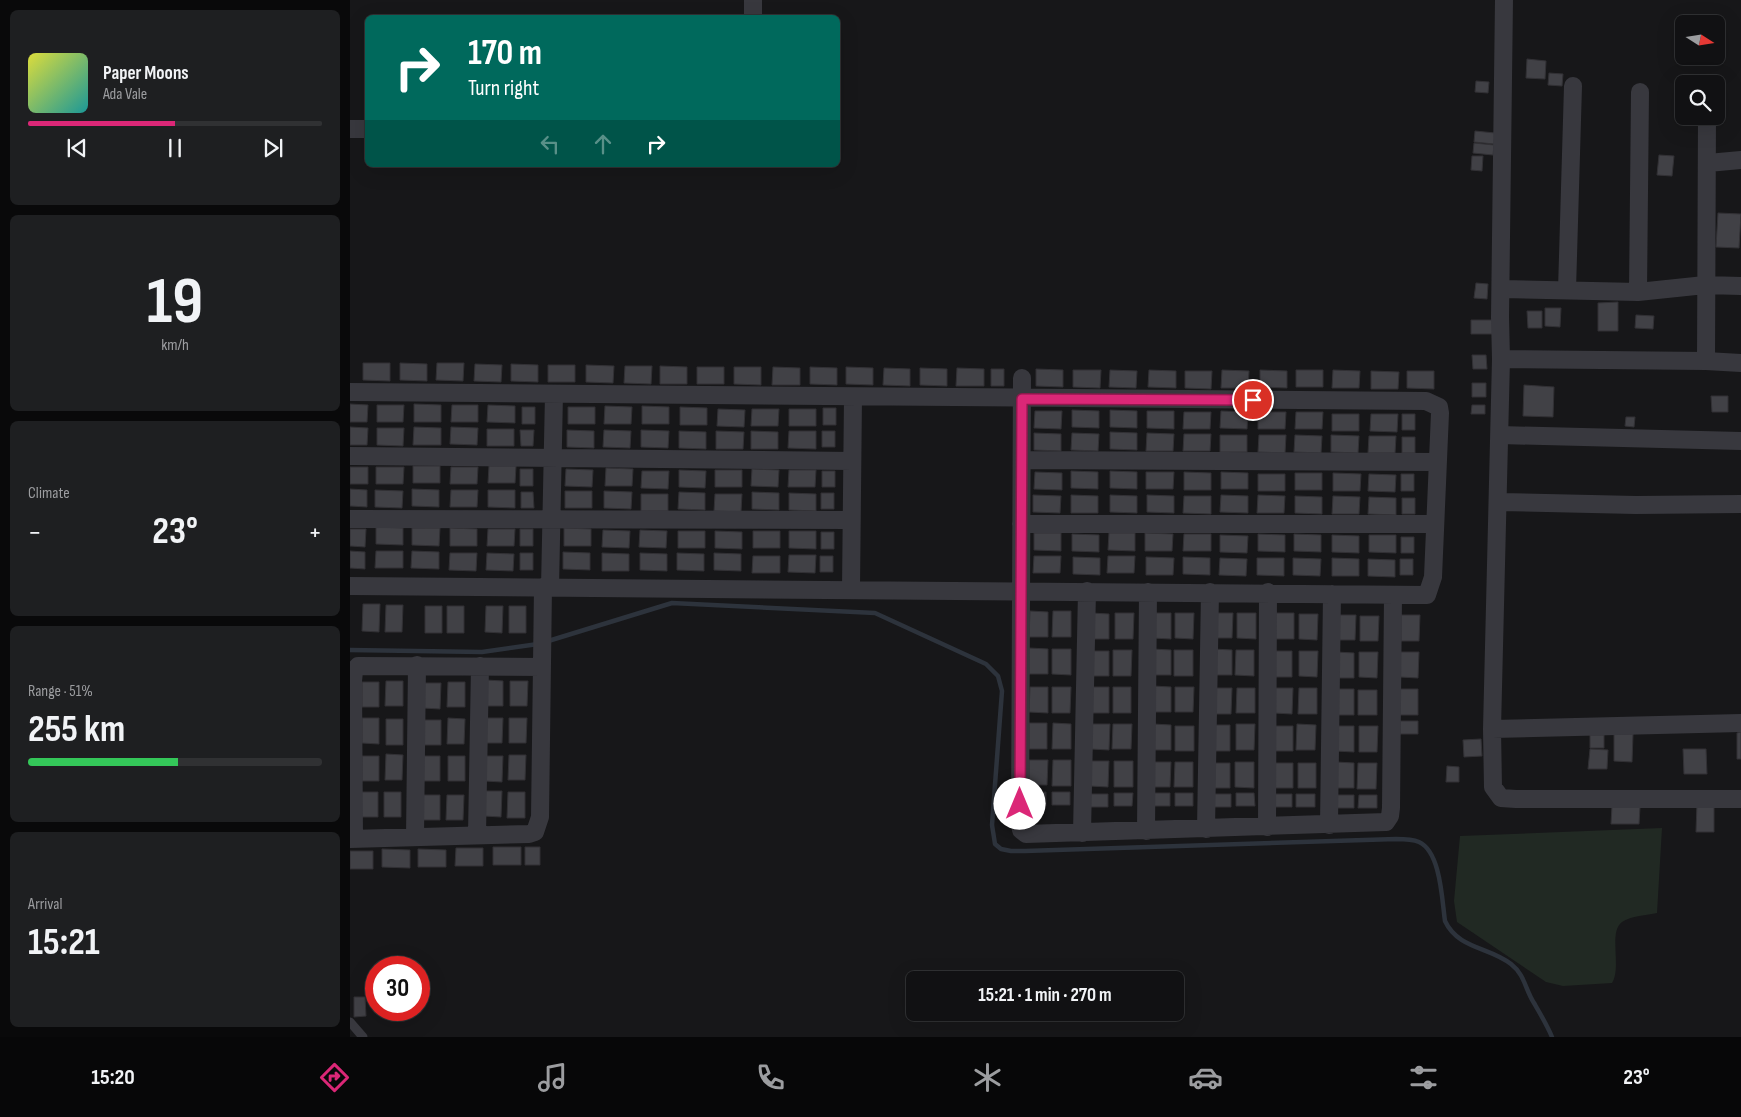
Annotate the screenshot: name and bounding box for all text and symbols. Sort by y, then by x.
north arrow [1675,15,1725,65]
map controls [1675,15,1725,125]
text: 170 m [468,32,542,75]
icon: right [385,35,450,100]
text: Paper Moons [103,62,189,85]
text: Turn right [468,75,539,102]
button: search [1675,75,1725,125]
text: Ada Vale [103,85,147,104]
icon: left [536,130,564,158]
icon: ahead [589,130,617,158]
icon: right [642,130,670,158]
icon: previous [63,134,91,162]
icon: pause [161,134,189,162]
icon: next [259,134,287,162]
text: 19 [147,264,203,342]
text: km/h [161,336,189,355]
pin [1232,379,1274,421]
icon: arrive [1239,386,1267,414]
text: Climate [28,484,70,503]
text: 23° [152,509,198,554]
text: − [28,516,42,549]
text: + [308,516,322,549]
text: Range · 51% [28,682,93,701]
text: 255 km [28,707,125,752]
position arrow [993,777,1045,829]
text: Arrival [28,895,62,914]
text: 15:21 [28,920,100,965]
speed limit sign: 30 [365,956,430,1021]
text: 15:21 · 1 min · 270 m [978,984,1112,1007]
icon: directions [317,1060,352,1095]
icon: music [535,1060,570,1095]
icon: phone [753,1060,788,1095]
icon: climate [970,1060,1005,1095]
icon: car [1188,1060,1223,1095]
icon: filters [1406,1060,1441,1095]
text: 15:20 [91,1064,135,1091]
text: 23° [1623,1064,1650,1091]

